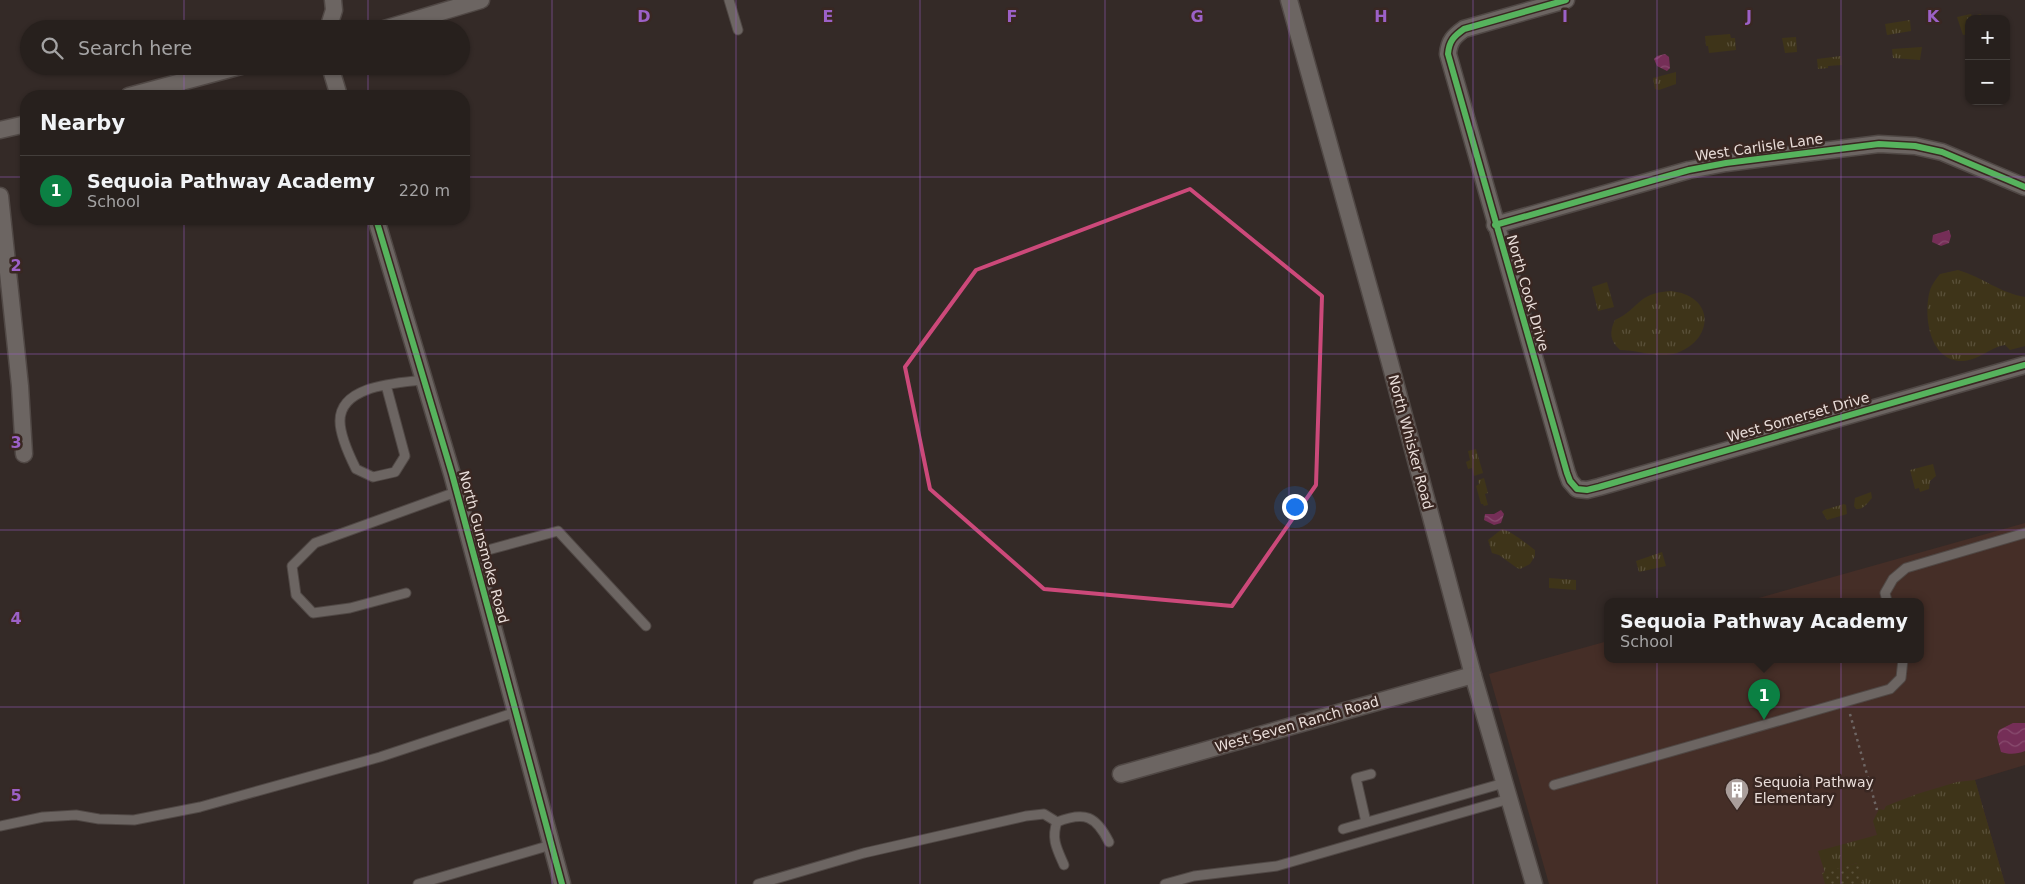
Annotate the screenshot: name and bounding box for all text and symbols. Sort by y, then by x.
text: D [637,7,651,26]
text: E [823,7,833,26]
text: F [1007,7,1017,26]
text: G [1190,7,1204,26]
text: H [1374,7,1388,26]
text: I [1562,7,1568,26]
text: J [1745,7,1752,26]
text: K [1927,7,1940,26]
map controls [1965,15,2010,105]
button: + [1965,15,2010,60]
search box [20,20,470,75]
icon: search [38,34,66,62]
text: Search here [78,37,192,59]
button: − [1965,60,2010,105]
text: Nearby [40,111,125,135]
street label: West Carlisle Lane [1694,130,1824,164]
text: Sequoia Pathway Academy [87,170,375,192]
text: 1 [50,181,62,200]
text: 220 m [399,181,450,200]
text: School [87,192,140,211]
street label: North Cook Drive [1504,233,1552,353]
text: 2 [10,256,22,275]
street label: North Whisker Road [1385,373,1437,511]
street label: West Somerset Drive [1725,389,1871,445]
text: 3 [10,433,22,452]
street label: North Gunsmoke Road [456,469,512,625]
your location [1282,494,1308,520]
popup [1604,598,1924,663]
text: 4 [10,609,22,628]
text: Sequoia Pathway Academy [1620,610,1908,632]
text: School [1620,632,1673,651]
pin: 1 [1748,679,1780,720]
street label: West Seven Ranch Road [1213,693,1381,755]
place label: Sequoia Pathway Elementary [1754,774,1874,806]
building icon: Sequoia Pathway Elementary [1724,777,1750,811]
text: 5 [10,786,22,805]

